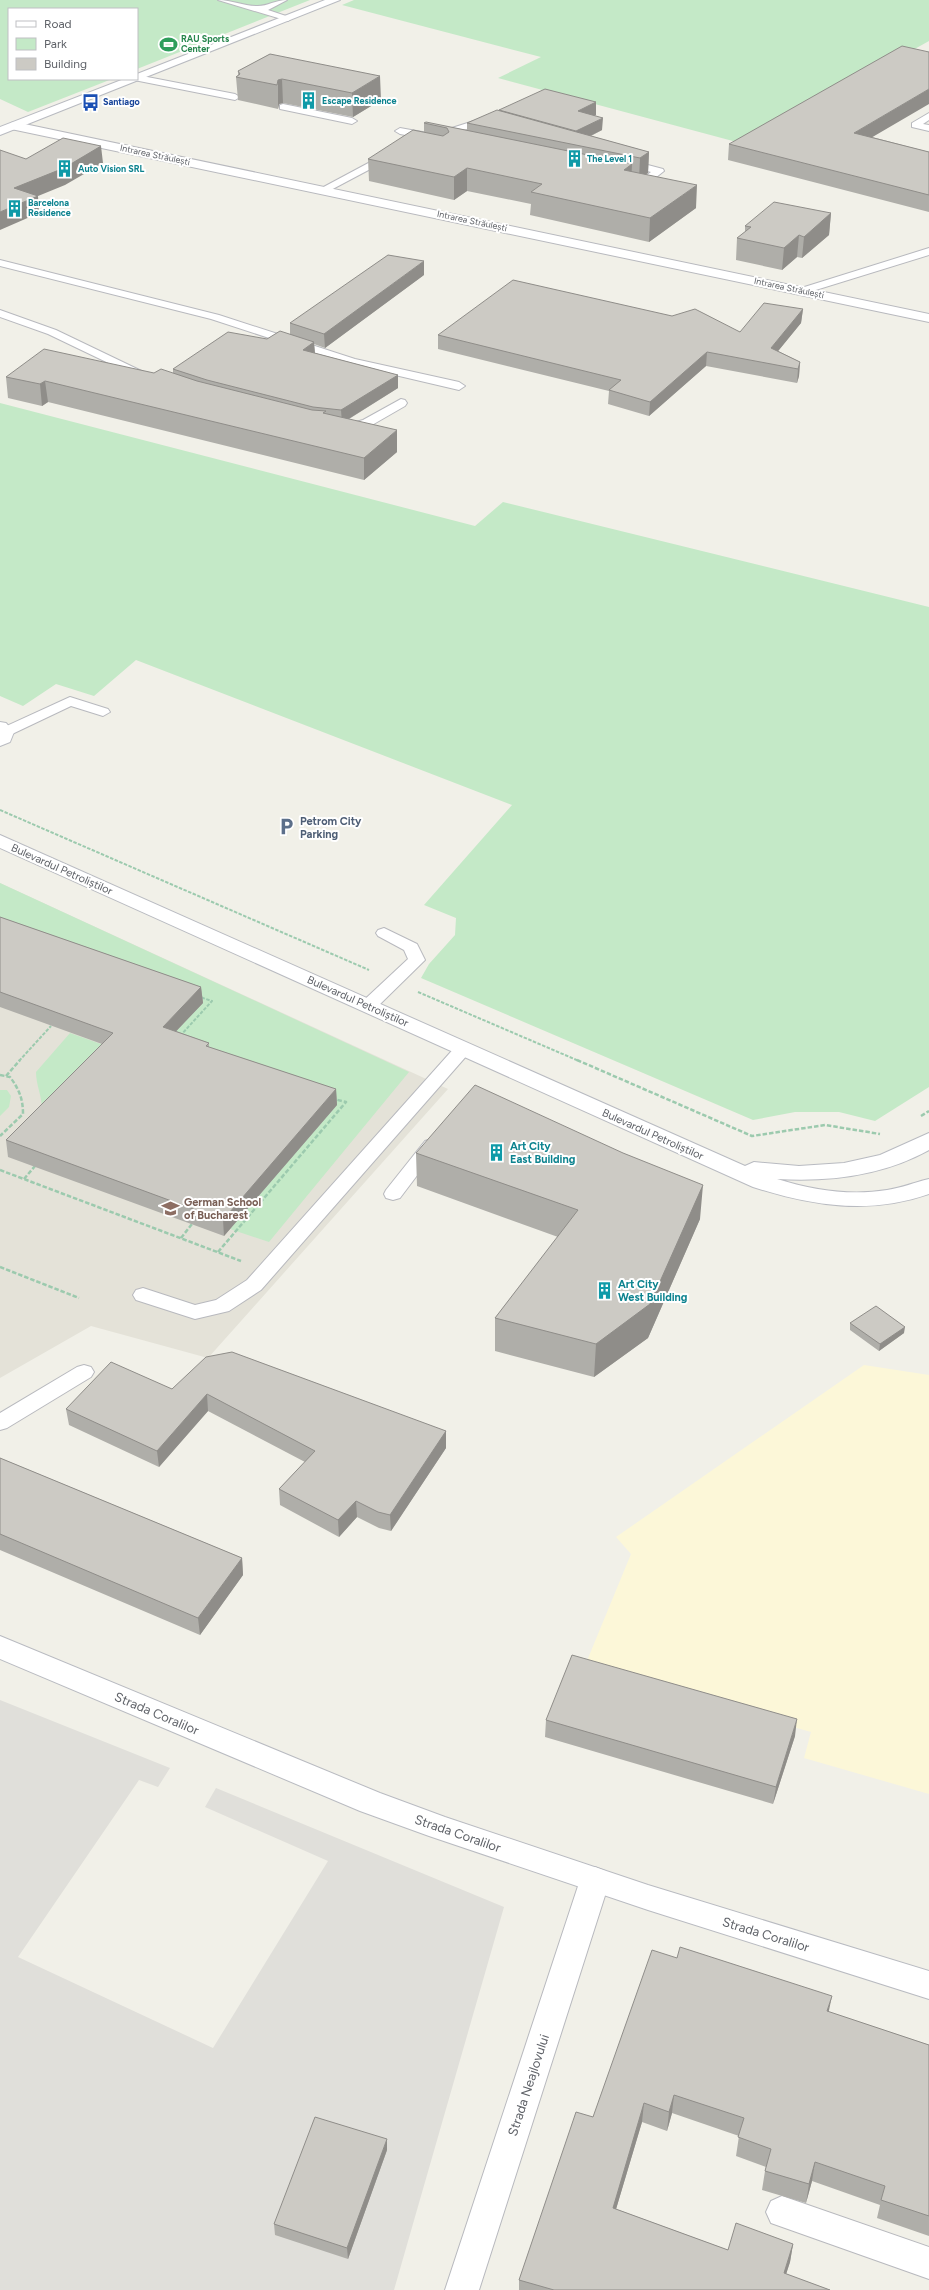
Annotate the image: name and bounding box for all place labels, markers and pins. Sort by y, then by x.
place label: RAU Sports Center [181,33,230,54]
sports icon: RAU Sports Center [158,34,178,54]
building icon: Escape Residence [299,91,319,111]
bus stop icon: Santiago [80,92,100,112]
place label: Escape Residence [322,95,396,106]
place label: Santiago [103,96,140,107]
building icon: The Level 1 [564,149,584,169]
place label: The Level 1 [587,153,632,164]
building icon: Auto Vision SRL [55,159,75,179]
place label: Auto Vision SRL [78,163,145,174]
place label: Barcelona Residence [28,197,71,218]
building icon: Barcelona Residence [5,198,25,218]
place label: Petrom City Parking [300,815,362,841]
parking icon: Petrom City Parking [277,817,297,837]
place label: Art City East Building [510,1140,575,1166]
building icon: Art City East Building [487,1142,507,1162]
place label: German School of Bucharest [184,1196,261,1222]
school or university icon: German School of Bucharest [161,1198,181,1218]
place label: Art City West Building [618,1278,687,1304]
building icon: Art City West Building [595,1280,615,1300]

